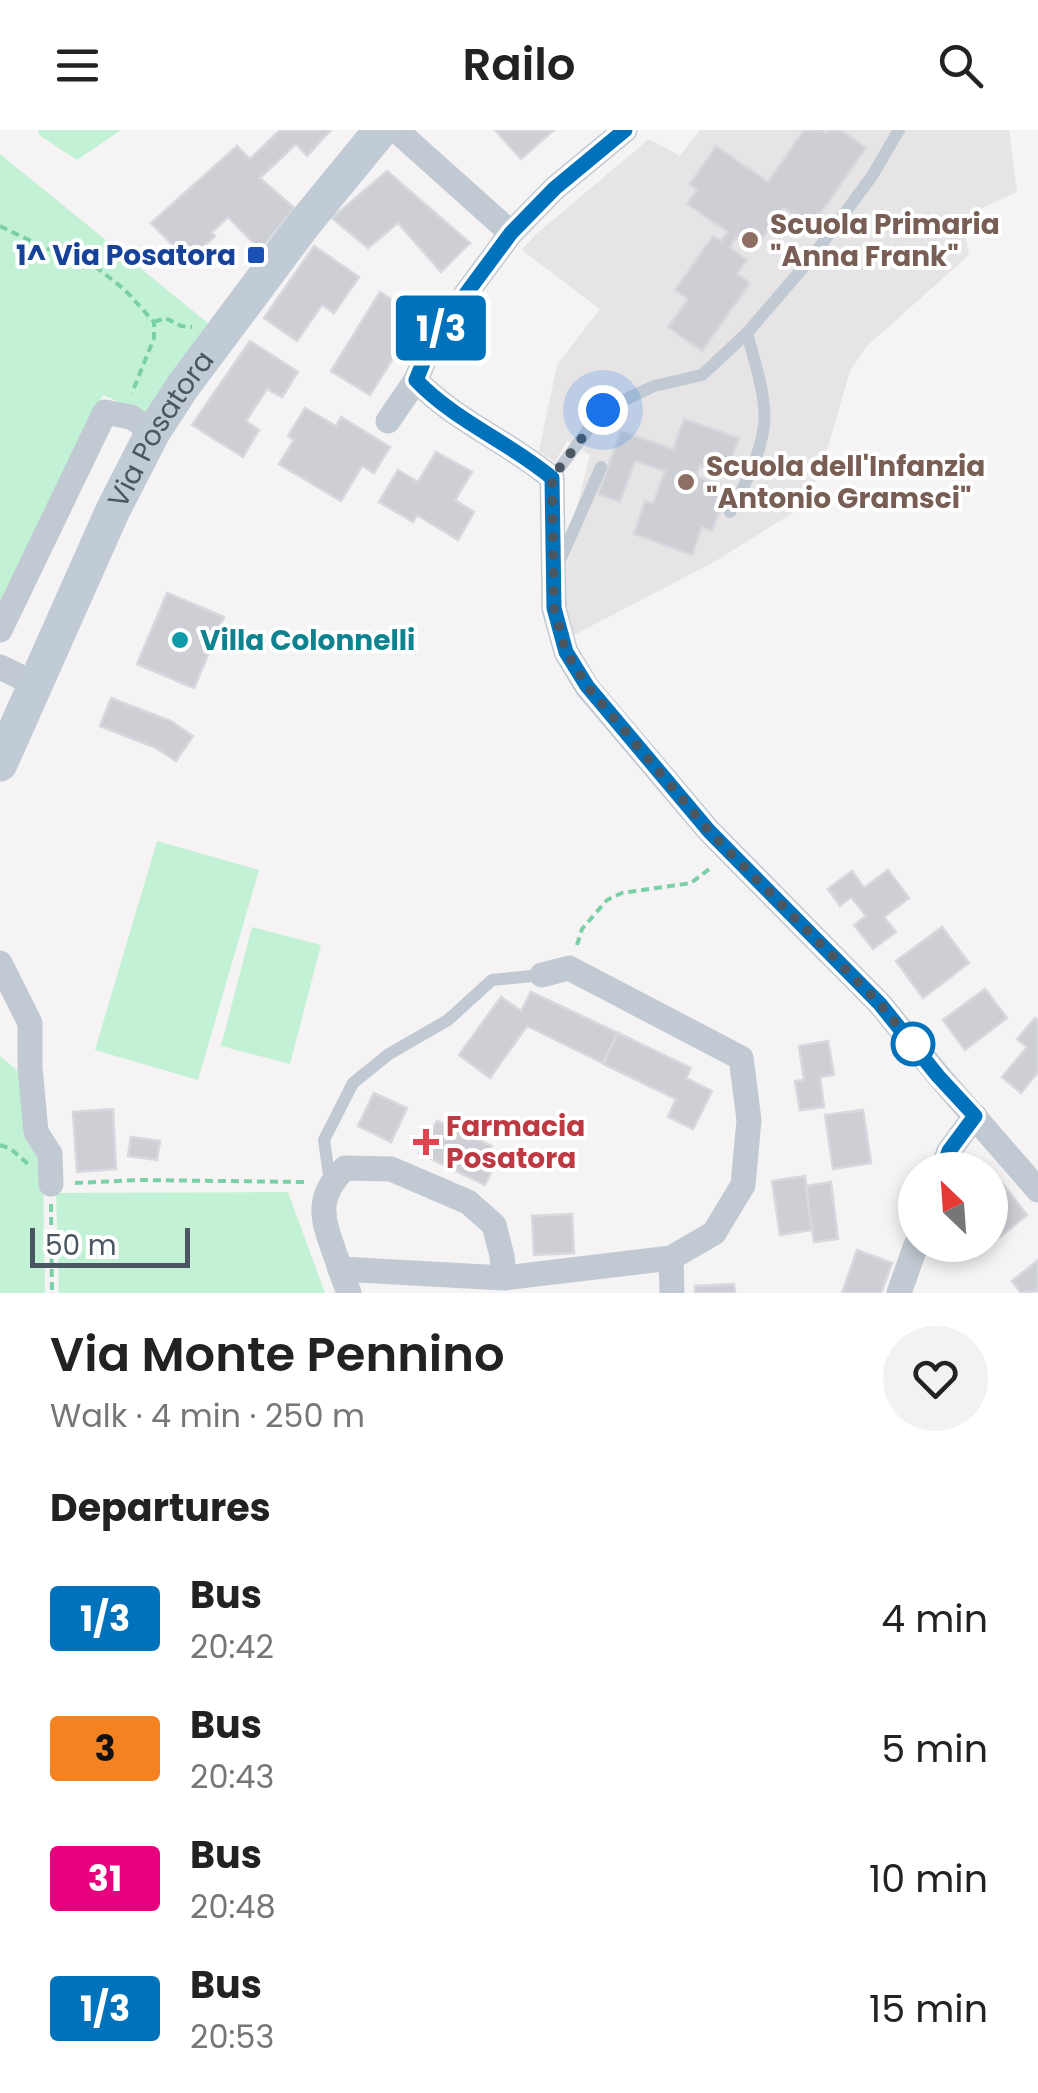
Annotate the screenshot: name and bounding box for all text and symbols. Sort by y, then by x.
text: Railo [462,33,576,96]
icon: menu [50,38,105,93]
icon: search [933,38,988,93]
place label: Scuola Primaria "Anna Frank" [770,205,1000,276]
marker: Scuola Primaria "Anna Frank" [739,229,761,251]
place label: 1^ Via Posatora [16,236,236,275]
marker: 1^ Via Posatora [245,244,267,266]
line badge: 1/3 [384,296,498,360]
text: 1/3 [416,304,466,353]
street label: Via Posatora [98,342,223,514]
your location [578,385,628,435]
place label: Scuola dell'Infanzia "Antonio Gramsci" [706,447,985,518]
marker: Scuola dell'Infanzia "Antonio Gramsci" [675,471,697,493]
place label: Villa Colonnelli [200,621,415,660]
marker: Villa Colonnelli [169,629,191,651]
unlabelled marker [892,1023,934,1065]
place label: Farmacia Posatora [446,1107,585,1178]
marker: Farmacia Posatora [415,1131,437,1153]
north arrow [898,1152,1008,1262]
map controls [898,1152,1008,1262]
scale bar [30,1223,190,1268]
text: 50 m [45,1226,116,1265]
text: Via Monte Pennino [50,1321,505,1388]
button: heart [883,1326,988,1431]
text: Walk · 4 min · 250 m [50,1393,365,1438]
text: Departures [50,1481,271,1534]
text: Bus [190,1568,262,1621]
text: 4 min [881,1592,988,1645]
text: 1/3 [80,1594,130,1643]
text: 20:42 [190,1624,274,1669]
text: Bus [190,1698,262,1751]
text: 5 min [881,1722,988,1775]
text: 3 [94,1724,116,1773]
text: 20:43 [190,1754,274,1799]
text: Bus [190,1828,262,1881]
text: 10 min [869,1852,988,1905]
text: 31 [88,1854,122,1903]
text: 20:48 [190,1884,276,1929]
text: Bus [190,1958,262,2011]
text: 15 min [869,1982,988,2035]
text: 1/3 [80,1984,130,2033]
text: 20:53 [190,2014,274,2059]

